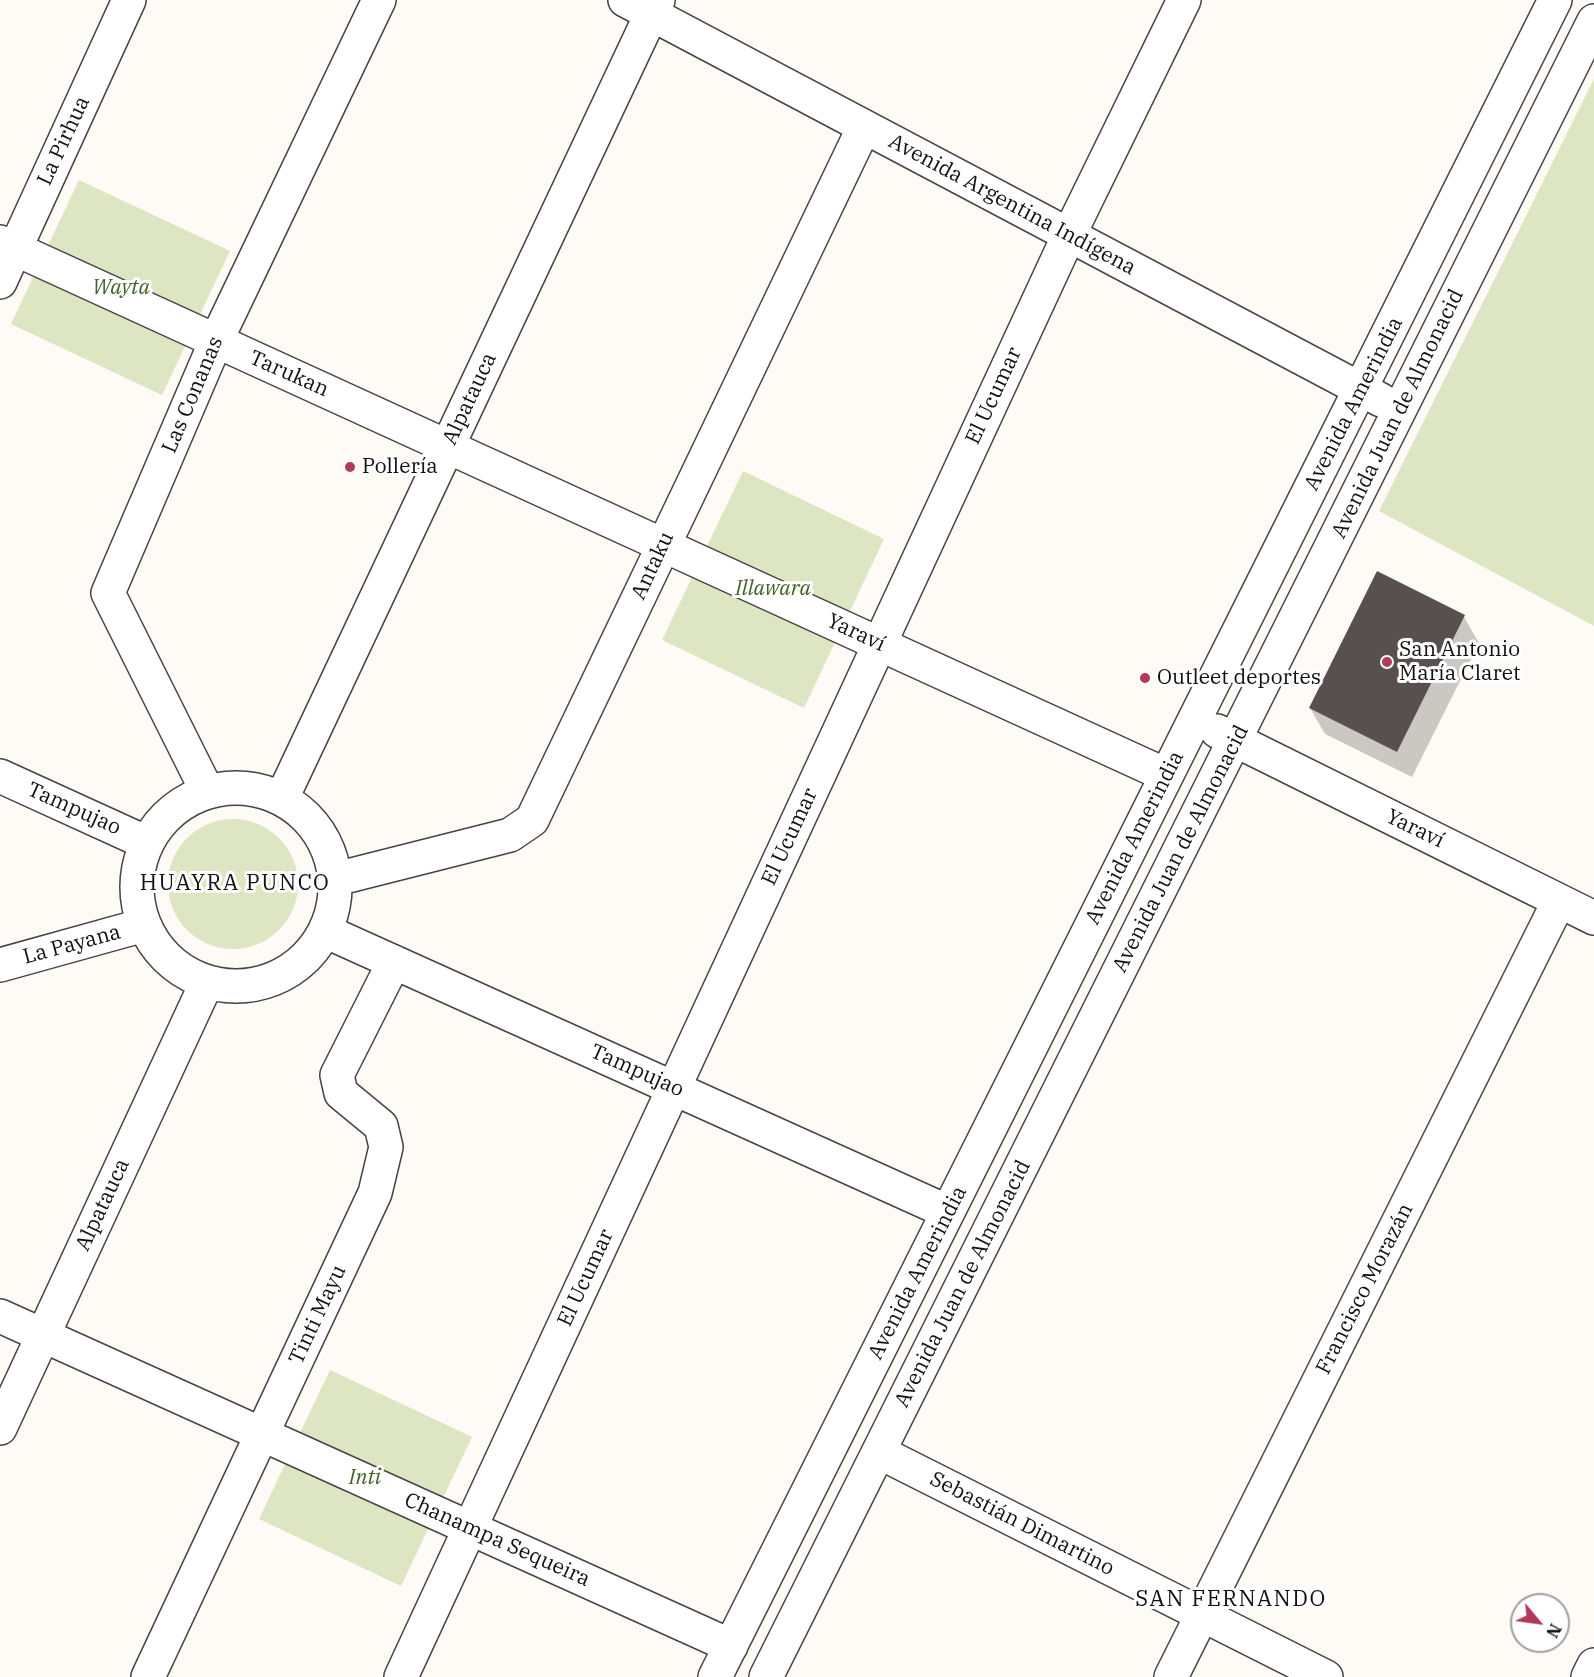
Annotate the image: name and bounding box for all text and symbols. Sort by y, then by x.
street label: La Pirhua [32,92,96,190]
street label: Avenida Argentina Indígena [884,129,1140,281]
park label: Wayta [92,275,150,301]
street label: Avenida Juan de Almonacid [1327,285,1469,543]
street label: Avenida Amerindia [1299,313,1409,495]
street label: Las Conanas [157,333,229,457]
street label: El Ucumar [961,343,1027,449]
street label: Tarukan [245,345,333,403]
street label: Alpatauca [438,349,502,449]
place label: Pollería [362,454,438,480]
marker: Pollería [343,460,357,474]
street label: Antaku [626,528,680,604]
park label: Illawara [735,576,811,602]
street label: Yaraví [823,609,889,657]
place label: San Antonio María Claret [1399,637,1520,687]
marker: San Antonio María Claret [1380,655,1394,669]
place label: Outleet deportes [1157,665,1321,691]
marker: Outleet deportes [1138,671,1152,685]
street label: Avenida Juan de Almonacid [1108,721,1254,977]
street label: Avenida Amerindia [1080,747,1190,929]
street label: Tampujao [23,777,125,841]
street label: El Ucumar [757,784,823,890]
street label: Yaraví [1382,804,1448,854]
district label: HUAYRA PUNCO [140,871,330,897]
street label: La Payana [20,920,124,970]
street label: Tampujao [586,1039,688,1103]
street label: Alpatauca [71,1155,135,1255]
street label: Avenida Juan de Almonacid [890,1156,1036,1412]
street label: Avenida Amerindia [863,1182,973,1364]
street label: Francisco Morazán [1311,1199,1419,1379]
street label: El Ucumar [553,1225,619,1331]
street label: Tinti Mayu [284,1261,352,1369]
park label: Inti [349,1465,381,1491]
street label: Sebastián Dimartino [926,1467,1118,1581]
street label: Chanampa Sequeira [400,1488,594,1592]
district label: SAN FERNANDO [1135,1587,1327,1613]
north arrow [1510,1593,1570,1653]
text: N [1542,1620,1566,1641]

